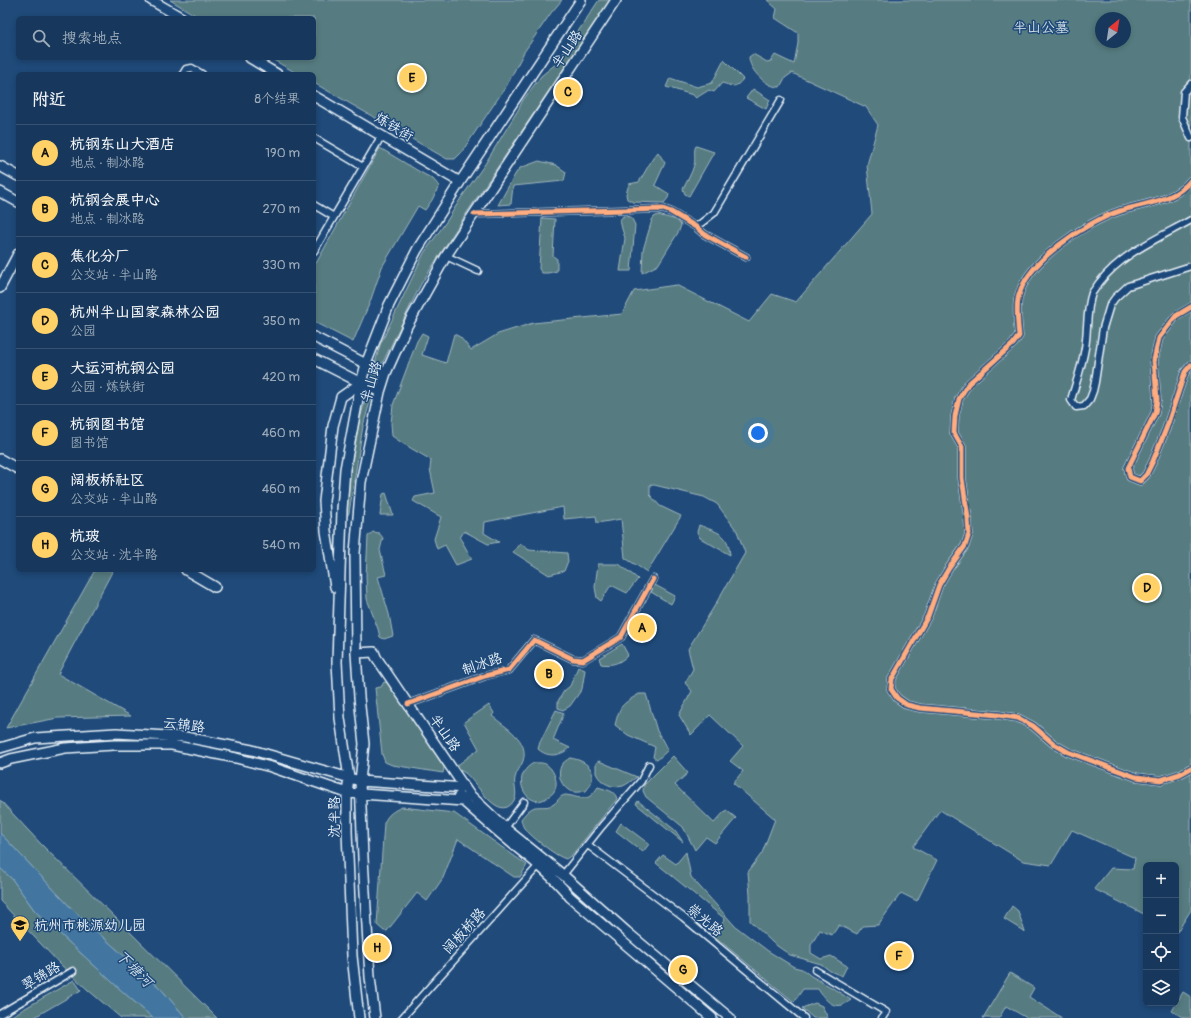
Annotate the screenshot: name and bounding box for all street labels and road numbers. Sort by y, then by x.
street label: 半山路 [548,27,586,71]
street label: 炼铁街 [372,109,416,145]
street label: 半山路 [357,359,385,405]
street label: 制冰路 [459,649,505,679]
street label: 半山路 [426,711,464,755]
street label: 云锦路 [162,714,206,736]
street label: 沈半路 [326,796,343,838]
street label: 崇光路 [683,900,727,940]
street label: 阔板桥路 [439,905,489,957]
street label: 翠锦路 [19,958,63,994]

